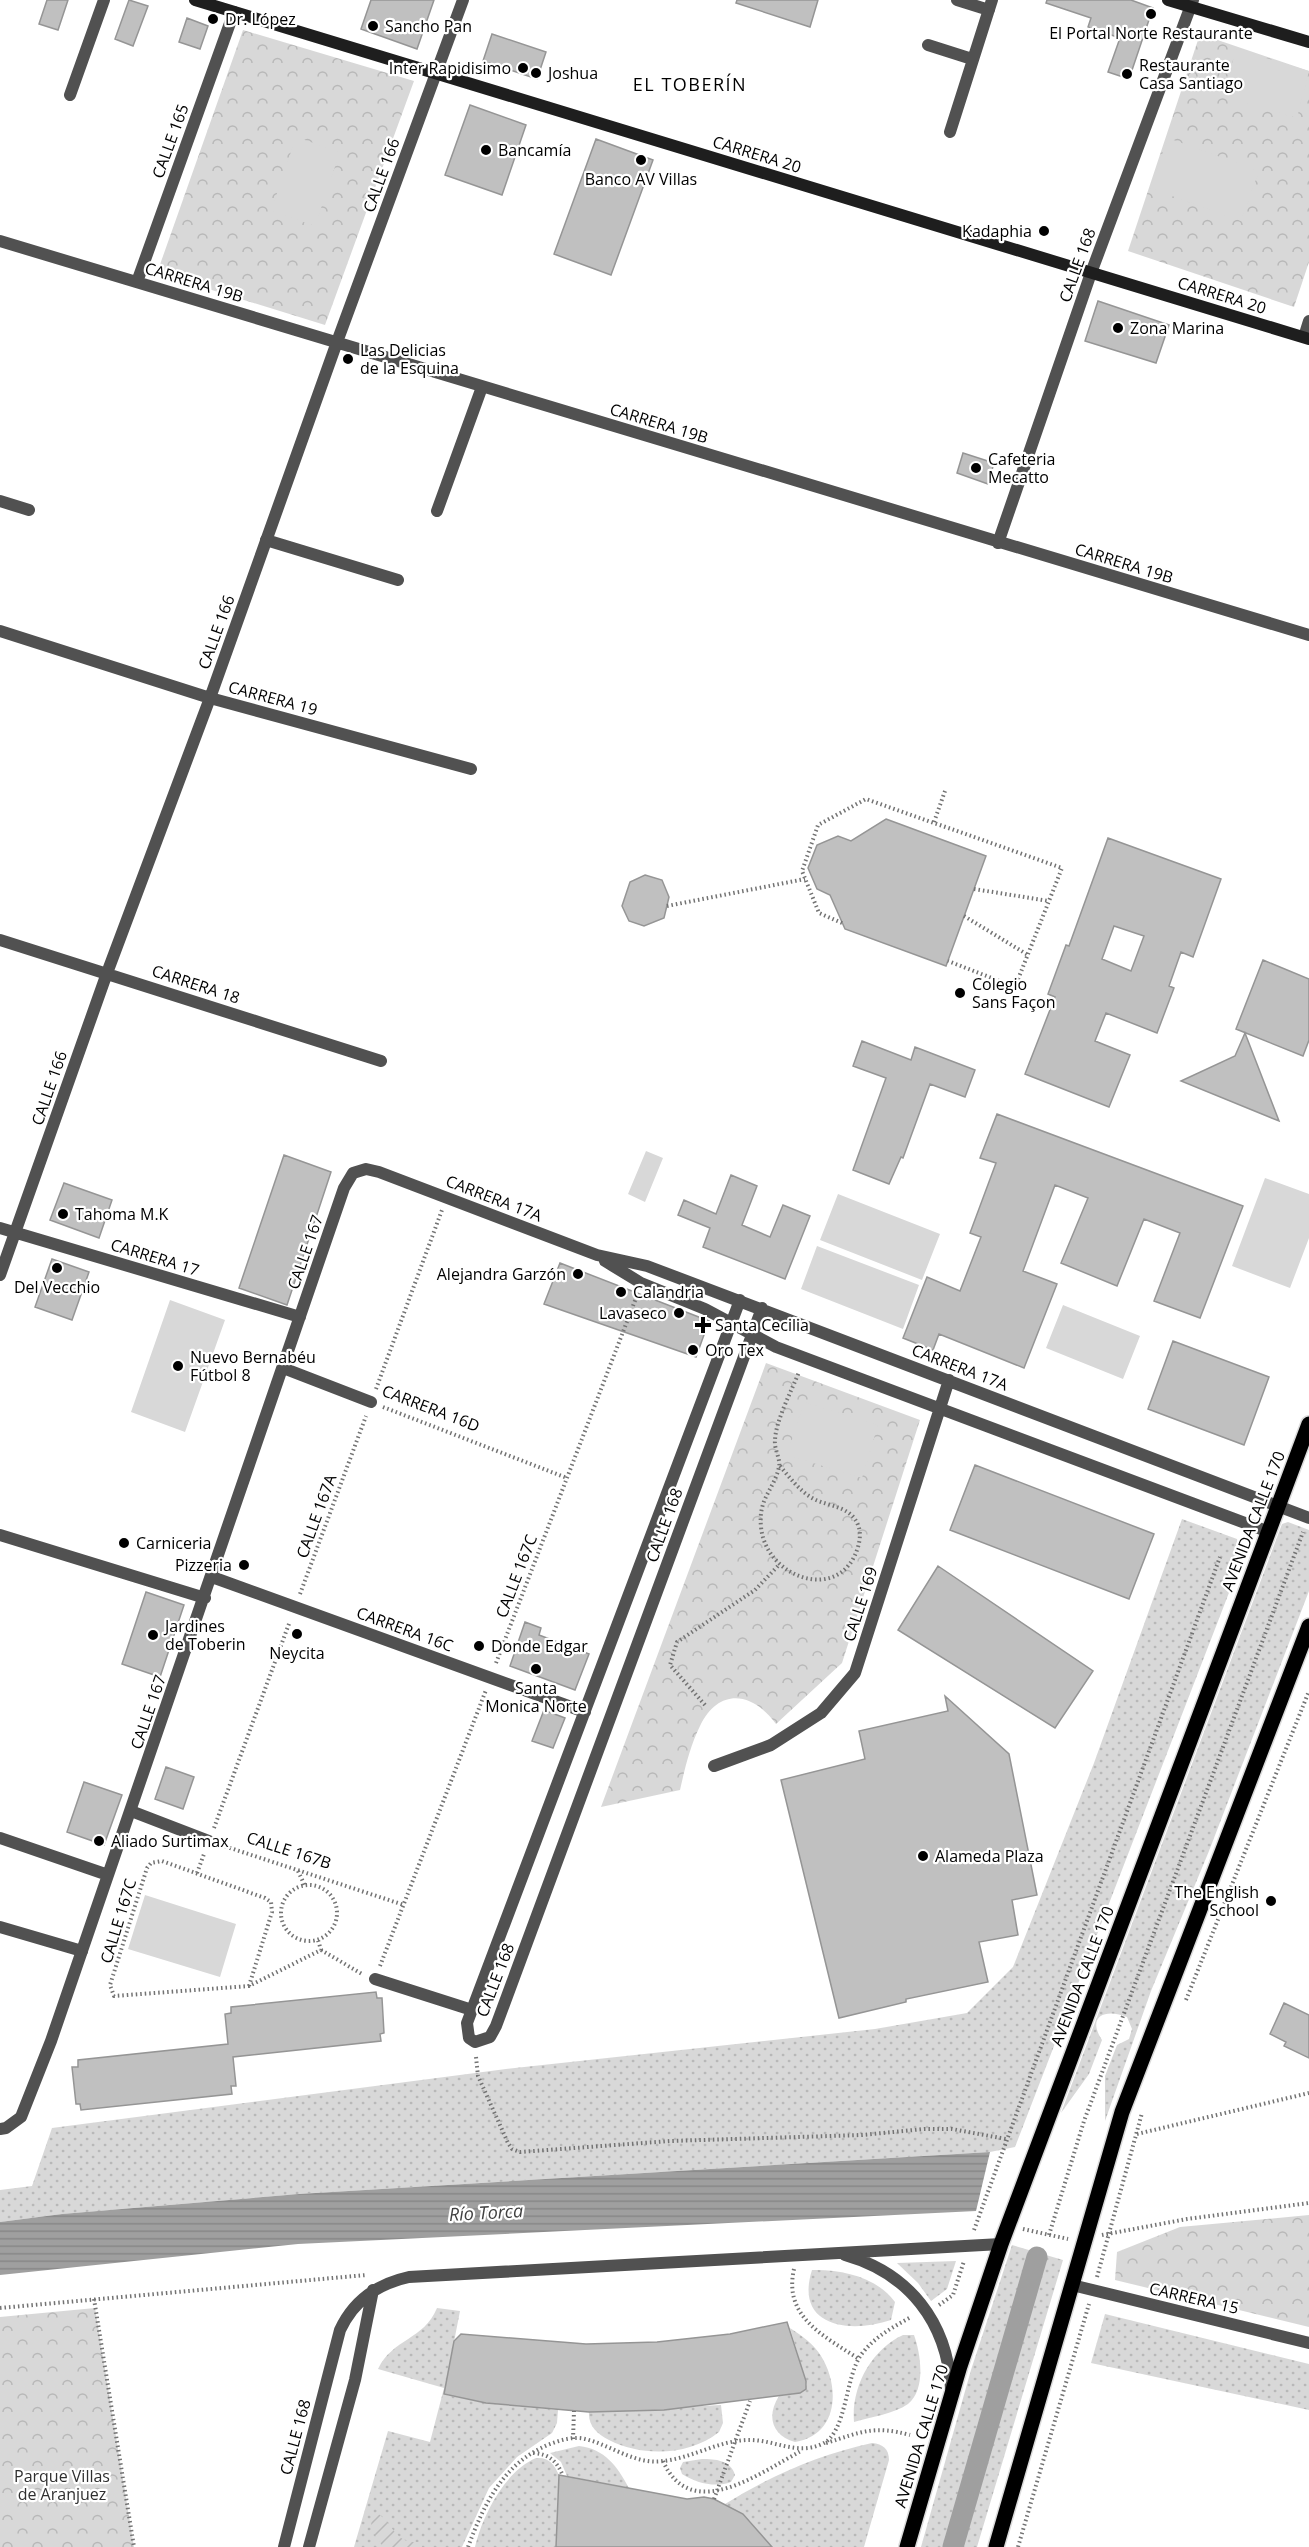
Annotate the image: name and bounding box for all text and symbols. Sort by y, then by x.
marker: El Portal Norte Restaurante [1144,7,1158,21]
place label: Dr. López [225,8,296,30]
marker: Dr. López [206,12,220,26]
place label: Sancho Pan [385,15,472,37]
marker: Sancho Pan [366,19,380,33]
place label: El Portal Norte Restaurante [1049,22,1253,44]
place label: Restaurante Casa Santiago [1139,54,1243,94]
place label: Inter Rapidisimo [389,57,511,79]
marker: Inter Rapidisimo [516,61,530,75]
place label: Joshua [546,62,598,84]
marker: Joshua [529,66,543,80]
marker: Restaurante Casa Santiago [1120,67,1134,81]
district label: EL TOBERÍN [633,72,747,96]
street label: CALLE 165 [146,101,194,181]
street label: CARRERA 20 [710,130,804,178]
street label: CALLE 166 [357,135,405,215]
place label: Bancamía [498,139,571,161]
marker: Bancamía [479,143,493,157]
marker: Banco AV Villas [634,153,648,167]
place label: Banco AV Villas [585,168,697,190]
place label: Kadaphia [962,220,1032,242]
marker: Kadaphia [1037,224,1051,238]
street label: CALLE 168 [1053,225,1101,305]
street label: CARRERA 19B [142,257,246,307]
street label: CARRERA 20 [1175,271,1269,319]
place label: Zona Marina [1130,317,1224,339]
marker: Zona Marina [1111,321,1125,335]
place label: Las Delicias de la Esquina [360,339,459,379]
marker: Las Delicias de la Esquina [341,352,355,366]
street label: CARRERA 19B [607,398,711,448]
place label: Cafeteria Mecatto [988,448,1056,488]
marker: Cafeteria Mecatto [969,461,983,475]
street label: CARRERA 19B [1072,538,1176,588]
street label: CALLE 166 [192,592,240,672]
street label: CARRERA 19 [226,676,320,720]
street label: CARRERA 18 [149,959,243,1009]
place label: Colegio Sans Façon [972,973,1056,1013]
marker: Colegio Sans Façon [953,986,967,1000]
street label: CALLE 166 [26,1048,72,1128]
street label: CARRERA 17A [443,1170,546,1227]
place label: Tahoma M.K [75,1203,169,1225]
marker: Tahoma M.K [56,1207,70,1221]
street label: CALLE 167 [282,1212,328,1292]
street label: CARRERA 17 [108,1233,202,1281]
marker: Del Vecchio [50,1261,64,1275]
place label: Alejandra Garzón [437,1263,566,1285]
marker: Alejandra Garzón [571,1267,585,1281]
place label: Del Vecchio [14,1276,100,1298]
place label: Calandria [633,1281,704,1303]
marker: Calandria [614,1285,628,1299]
place label: Lavaseco [599,1302,667,1324]
marker: Lavaseco [672,1306,686,1320]
place label: Santa Cecilia [715,1314,809,1336]
marker: Santa Cecilia [696,1318,710,1332]
place label: Oro Tex [705,1339,765,1361]
street label: CARRERA 17A [909,1339,1012,1396]
marker: Oro Tex [686,1343,700,1357]
place label: Nuevo Bernabéu Fútbol 8 [190,1346,316,1386]
marker: Nuevo Bernabéu Fútbol 8 [171,1359,185,1373]
street label: CARRERA 16D [379,1379,483,1437]
street label: AVENIDA CALLE 170 [1216,1448,1290,1594]
street label: CALLE 167A [291,1470,342,1561]
street label: CALLE 168 [640,1485,688,1565]
street label: CALLE 167C [490,1531,542,1621]
place label: Carniceria [136,1532,211,1554]
marker: Carniceria [117,1536,131,1550]
place label: Pizzeria [175,1554,232,1576]
marker: Pizzeria [237,1558,251,1572]
street label: CALLE 169 [838,1564,882,1644]
street label: CARRERA 16C [354,1601,456,1657]
place label: Jardines de Toberin [163,1615,246,1655]
marker: Neycita [290,1627,304,1641]
marker: Jardines de Toberin [146,1628,160,1642]
place label: Donde Edgar [491,1635,588,1657]
marker: Donde Edgar [472,1639,486,1653]
place label: Neycita [269,1642,325,1664]
marker: Santa Monica Norte [529,1662,543,1676]
street label: CALLE 167 [125,1672,171,1752]
place label: Santa Monica Norte [485,1677,587,1717]
street label: CALLE 167B [244,1826,334,1874]
place label: Aliado Surtimax [111,1830,229,1852]
marker: Aliado Surtimax [92,1834,106,1848]
place label: Alameda Plaza [935,1845,1044,1867]
marker: Alameda Plaza [916,1849,930,1863]
street label: CALLE 167C [95,1876,141,1966]
place label: The English School [1174,1881,1259,1921]
marker: The English School [1264,1894,1278,1908]
street label: AVENIDA CALLE 170 [1045,1903,1119,2049]
street label: CALLE 168 [471,1940,519,2020]
water label: Río Torca [448,2198,524,2226]
street label: CARRERA 15 [1147,2277,1241,2319]
street label: AVENIDA CALLE 170 [889,2362,953,2510]
street label: CALLE 168 [274,2397,316,2477]
park label: Parque Villas de Aranjuez [14,2465,110,2505]

